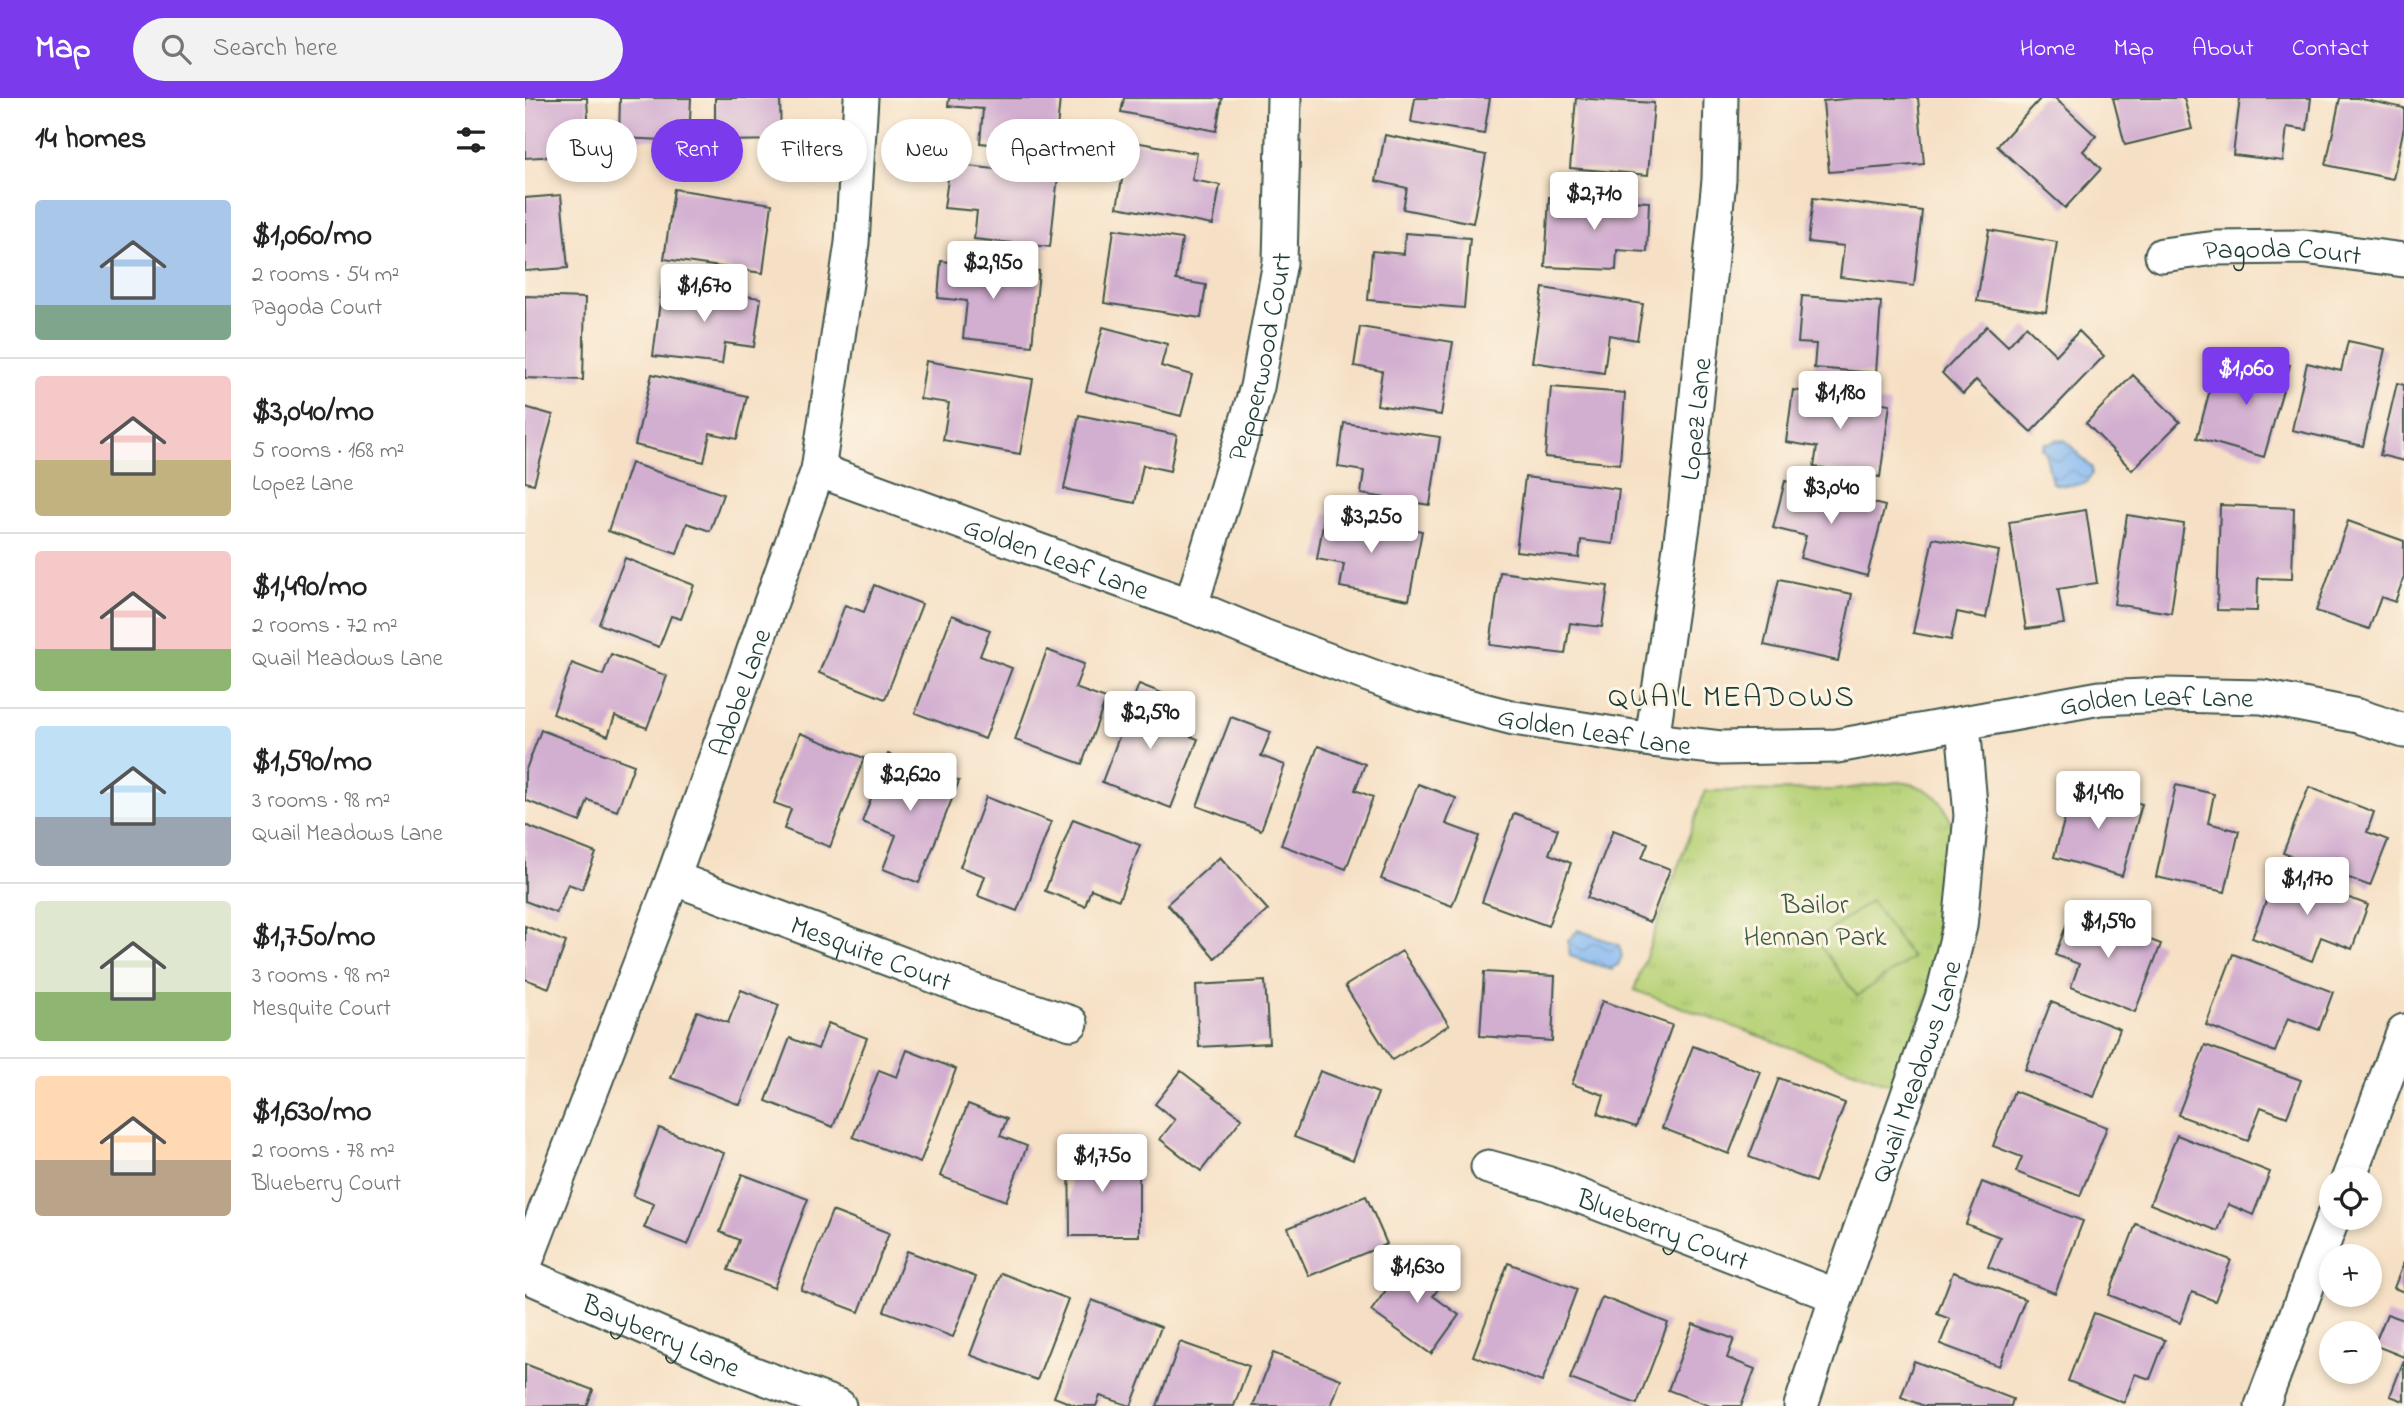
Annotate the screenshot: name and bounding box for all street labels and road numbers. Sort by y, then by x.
street label: Pagoda Court [2201,229,2364,278]
street label: Pepperwood Court [1219,252,1304,467]
street label: Lopez Lane [1671,355,1725,483]
street label: Golden Leaf Lane [957,508,1155,613]
street label: Adobe Lane [701,623,784,762]
street label: Golden Leaf Lane [2056,678,2254,729]
street label: Golden Leaf Lane [1493,698,1694,768]
street label: Mesquite Court [784,907,957,1005]
street label: Quail Meadows Lane [1862,956,1975,1189]
street label: Blueberry Court [1569,1179,1754,1284]
street label: Bayberry Lane [574,1285,746,1390]

